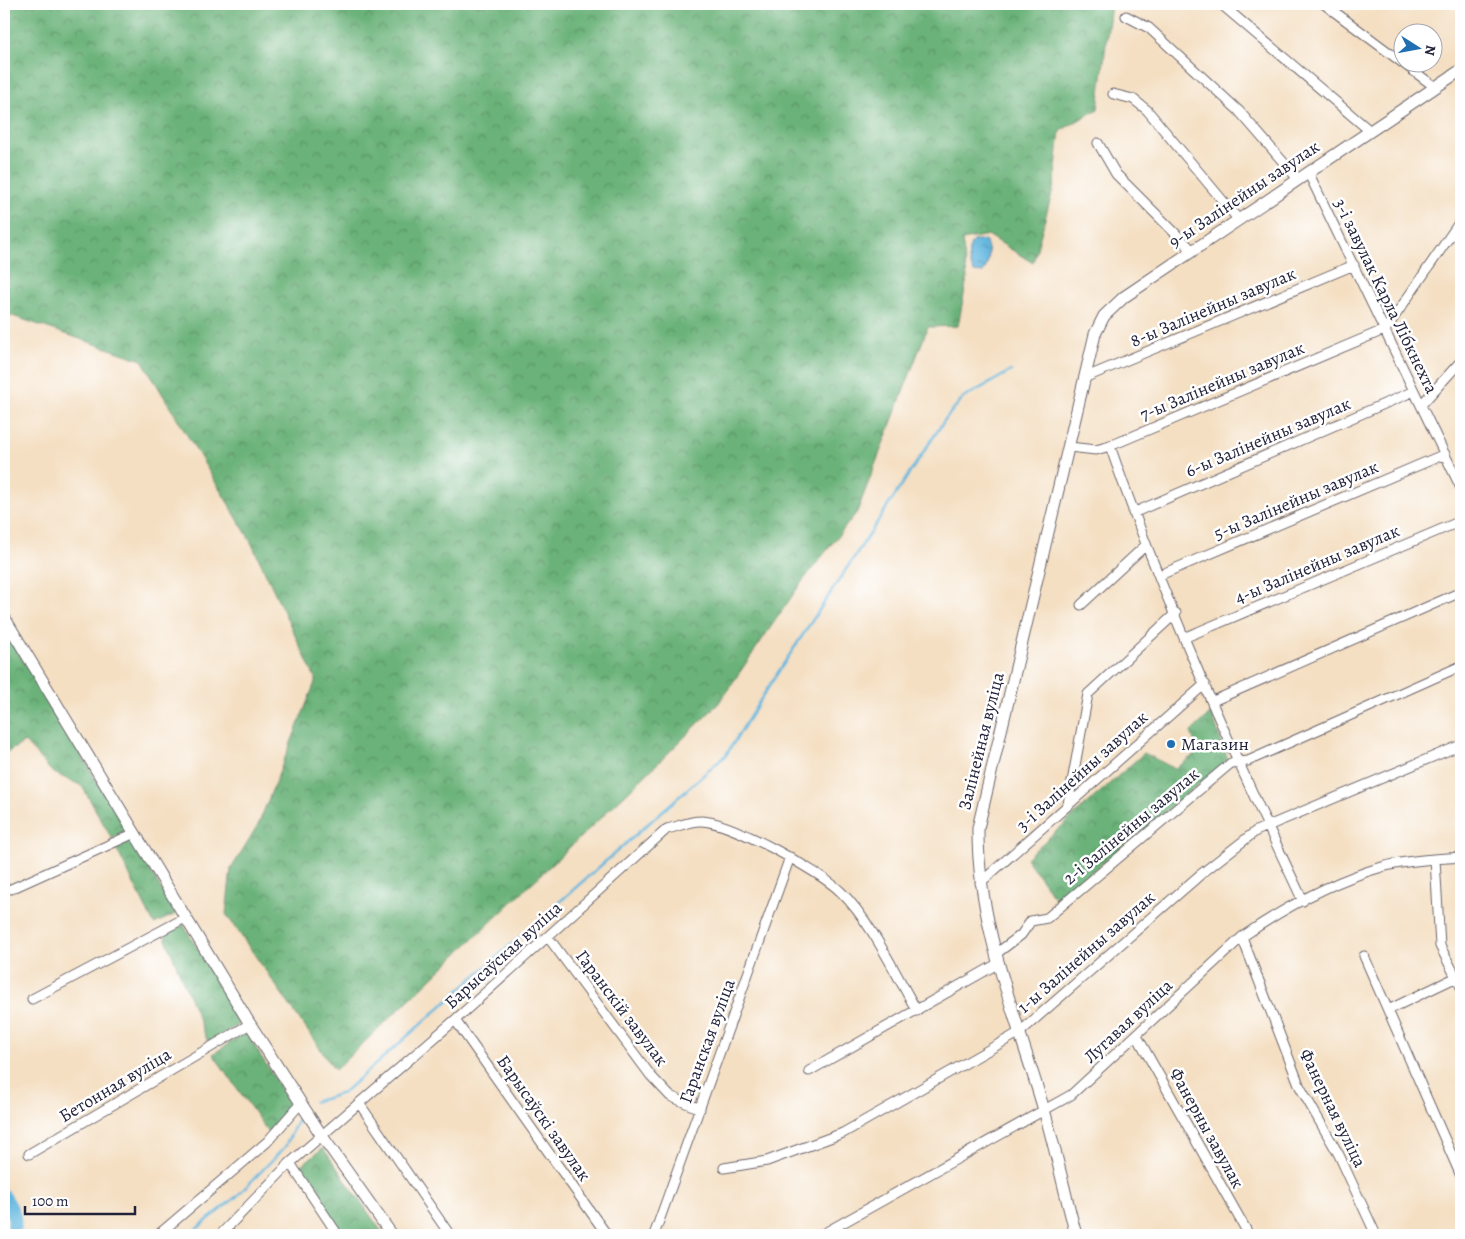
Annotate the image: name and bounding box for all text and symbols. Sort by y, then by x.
north arrow [1392,22,1442,72]
text: N [1420,44,1441,57]
street label: 9-ы Залінейны завулак [1164,135,1324,253]
street label: 3-і завулак Карла Лібкнехта [1328,194,1444,398]
street label: 8-ы Залінейны завулак [1127,261,1299,353]
street label: 7-ы Залінейны завулак [1136,335,1308,427]
street label: 6-ы Залінейны завулак [1182,391,1354,483]
street label: 5-ы Залінейны завулак [1210,454,1382,546]
street label: 4-ы Залінейны завулак [1231,518,1403,610]
street label: Залінейная вуліца [952,669,1010,812]
street label: 3-і Залінейны завулак [1011,705,1153,837]
place label: Магазин [1181,732,1249,756]
marker: Магазин [1165,738,1177,750]
street label: 2-і Залінейны завулак [1058,762,1204,890]
street label: 1-ы Залінейны завулак [1012,886,1160,1018]
street label: Барысаўская вуліца [439,895,567,1014]
street label: Гаранскій завулак [570,945,674,1071]
street label: Лугавая вуліца [1078,973,1178,1068]
street label: Гаранская вуліца [673,975,741,1107]
street label: Бетонная вуліца [55,1042,176,1128]
street label: Фанерная вуліца [1294,1045,1372,1172]
street label: Барысаўскі завулак [491,1050,597,1186]
street label: Фанерны завулак [1164,1063,1250,1193]
scale bar [25,1184,135,1216]
text: 100 m [32,1191,69,1211]

